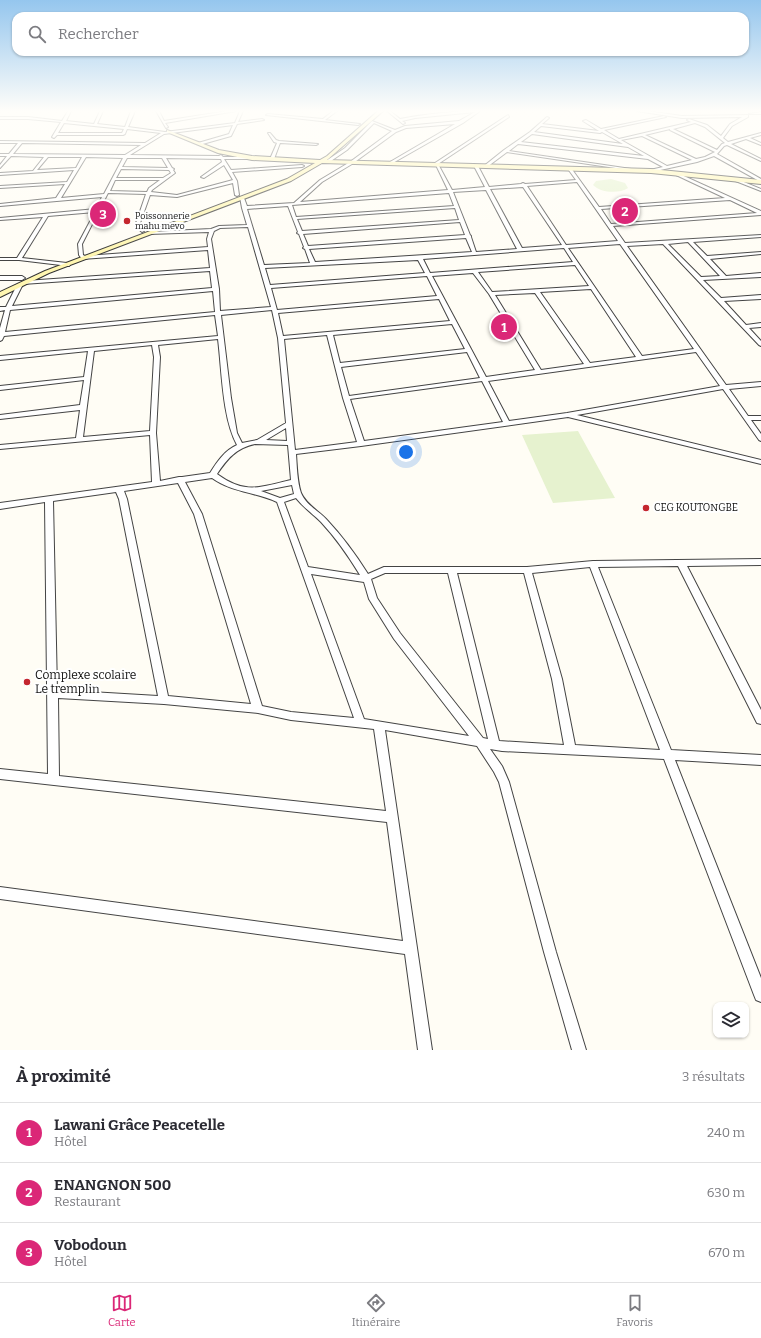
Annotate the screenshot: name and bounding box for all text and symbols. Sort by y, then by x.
search box [12,12,749,56]
icon: search [26,23,48,45]
text: Rechercher [58,25,139,43]
pin: 2 [612,196,638,226]
pin: 3 [90,199,116,229]
place label: Poissonnerie mahu mevo [135,211,190,231]
marker: Poissonnerie mahu mevo [122,216,132,226]
pin: 1 [491,312,517,342]
your location [396,442,416,462]
place label: CEG KOUTONGBE [654,502,738,514]
marker: CEG KOUTONGBE [641,503,651,513]
place label: Complexe scolaire Le tremplin [35,668,136,696]
marker: Complexe scolaire Le tremplin [22,677,32,687]
map controls [713,1002,749,1038]
button: layers [713,1002,749,1038]
text: À proximité [16,1066,111,1087]
text: 3 résultats [682,1069,745,1084]
text: Lawani Grâce Peacetelle [54,1116,225,1134]
text: 1 [26,1125,32,1140]
text: 240 m [707,1125,745,1140]
text: Hôtel [54,1134,87,1149]
text: ENANGNON 500 [54,1176,171,1194]
text: 2 [25,1185,33,1200]
text: 630 m [707,1185,745,1200]
text: Restaurant [54,1194,121,1209]
text: Vobodoun [54,1236,127,1254]
text: 3 [25,1245,33,1260]
text: 670 m [708,1245,745,1260]
text: Hôtel [54,1254,87,1269]
tab: Carte [108,1292,136,1329]
tab: Itinéraire [352,1292,400,1329]
tab: Favoris [616,1292,653,1329]

